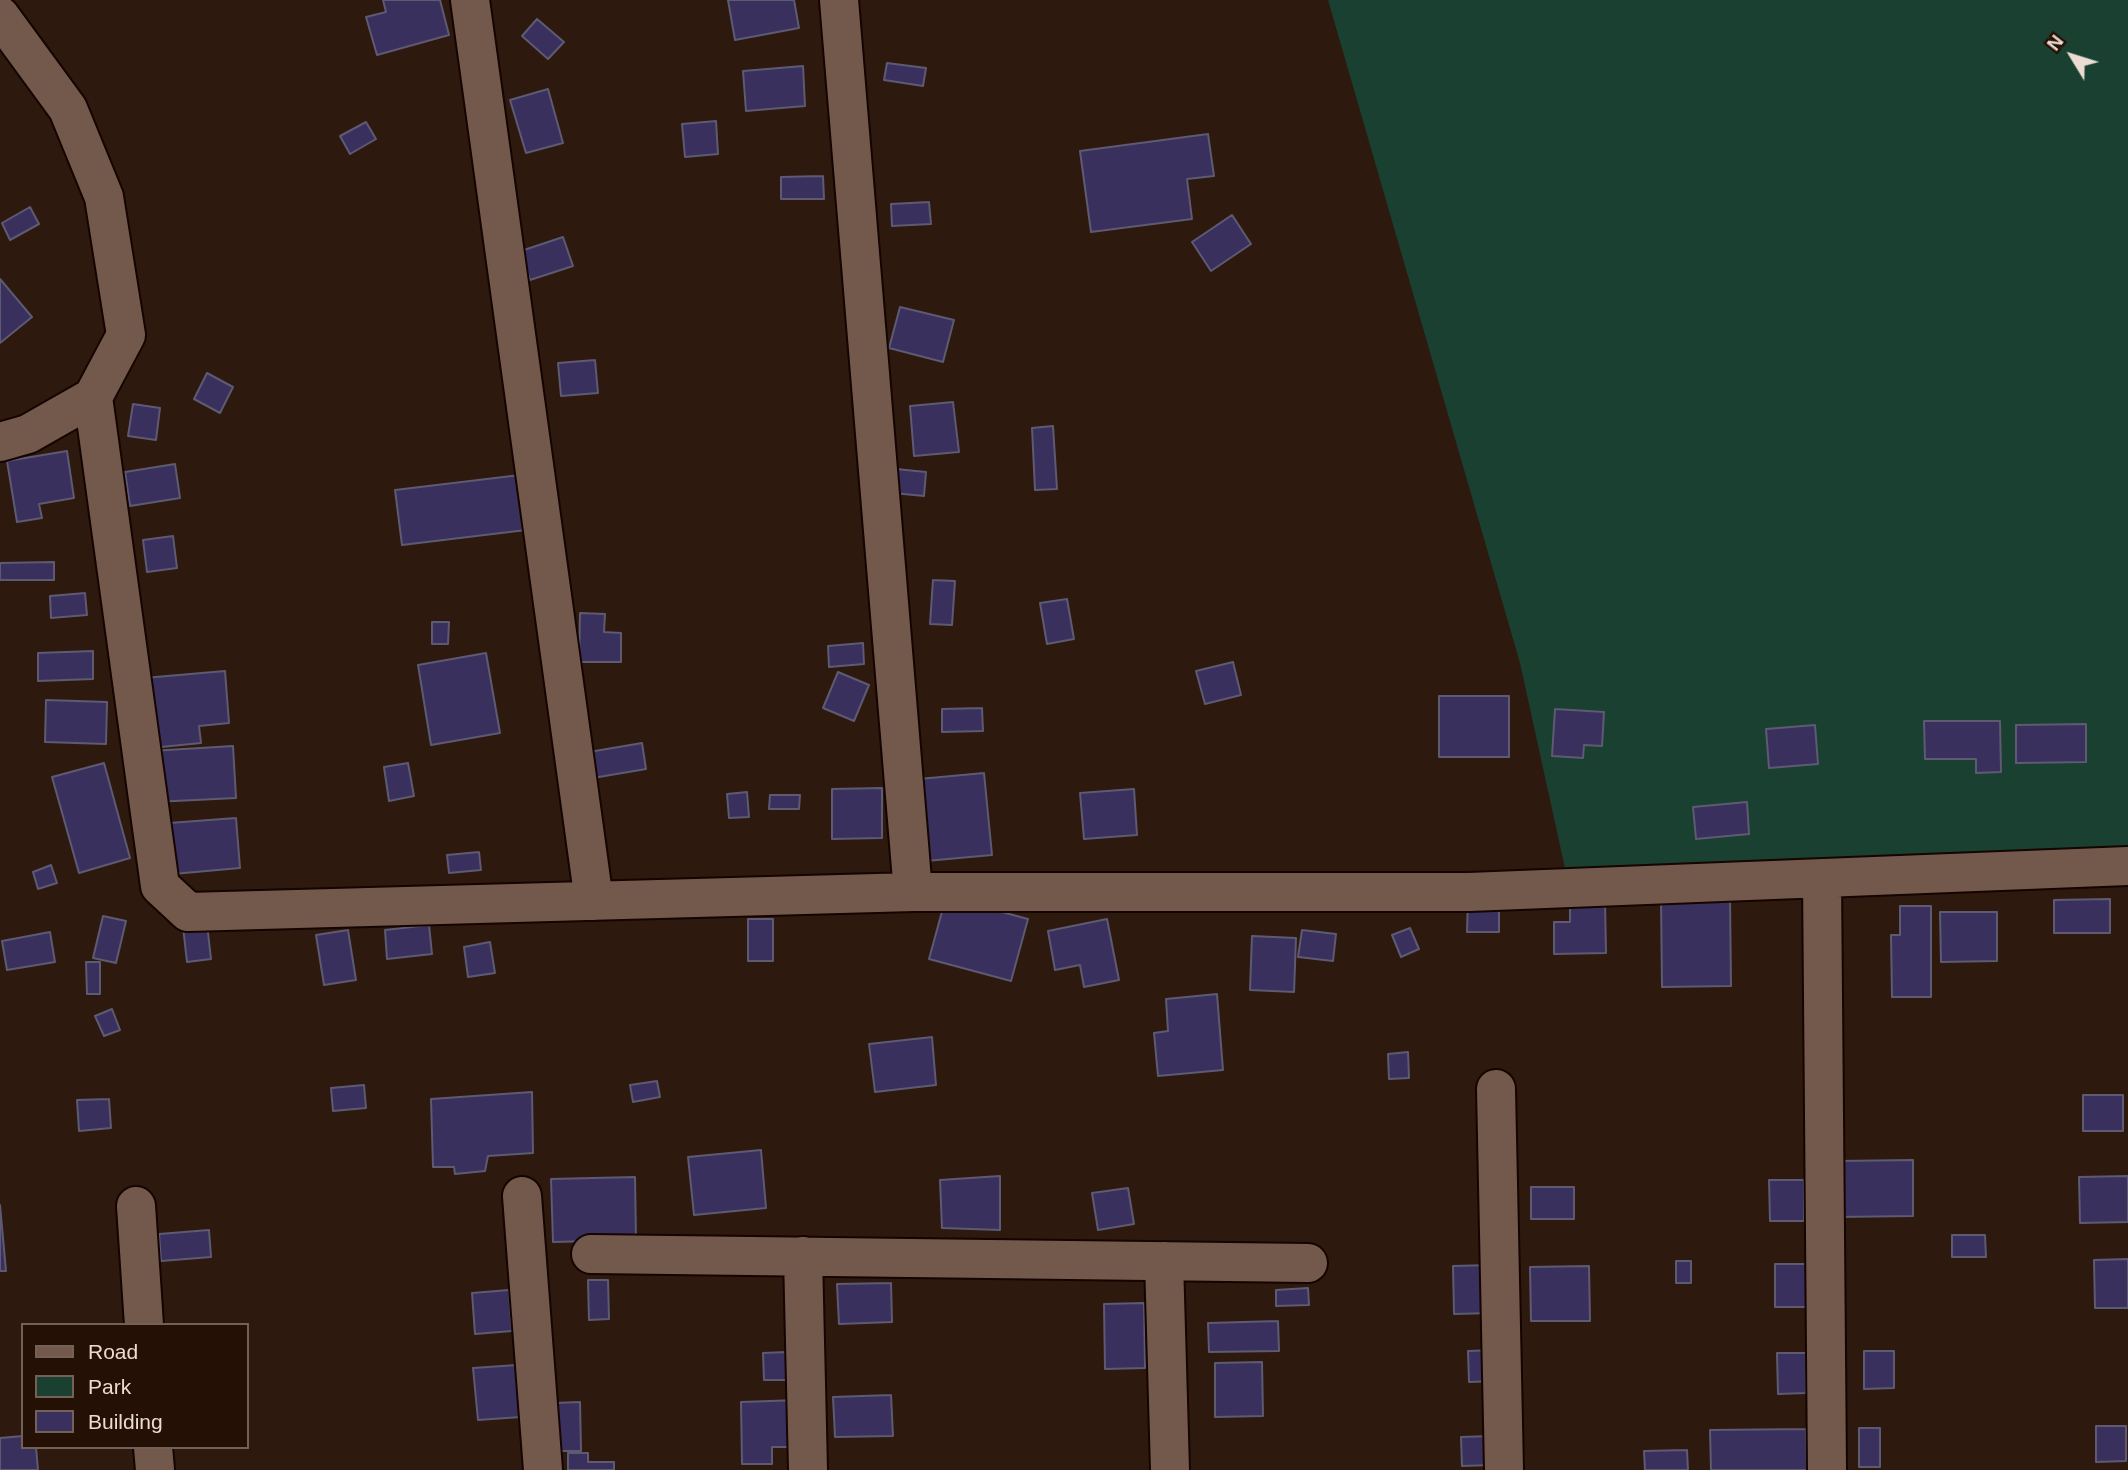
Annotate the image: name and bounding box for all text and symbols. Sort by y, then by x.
north arrow [2037,21,2107,91]
text: N [2043,31,2068,55]
legend [21,1323,248,1449]
text: Road [88,1340,138,1363]
text: Park [88,1375,131,1398]
text: Building [88,1410,163,1433]

